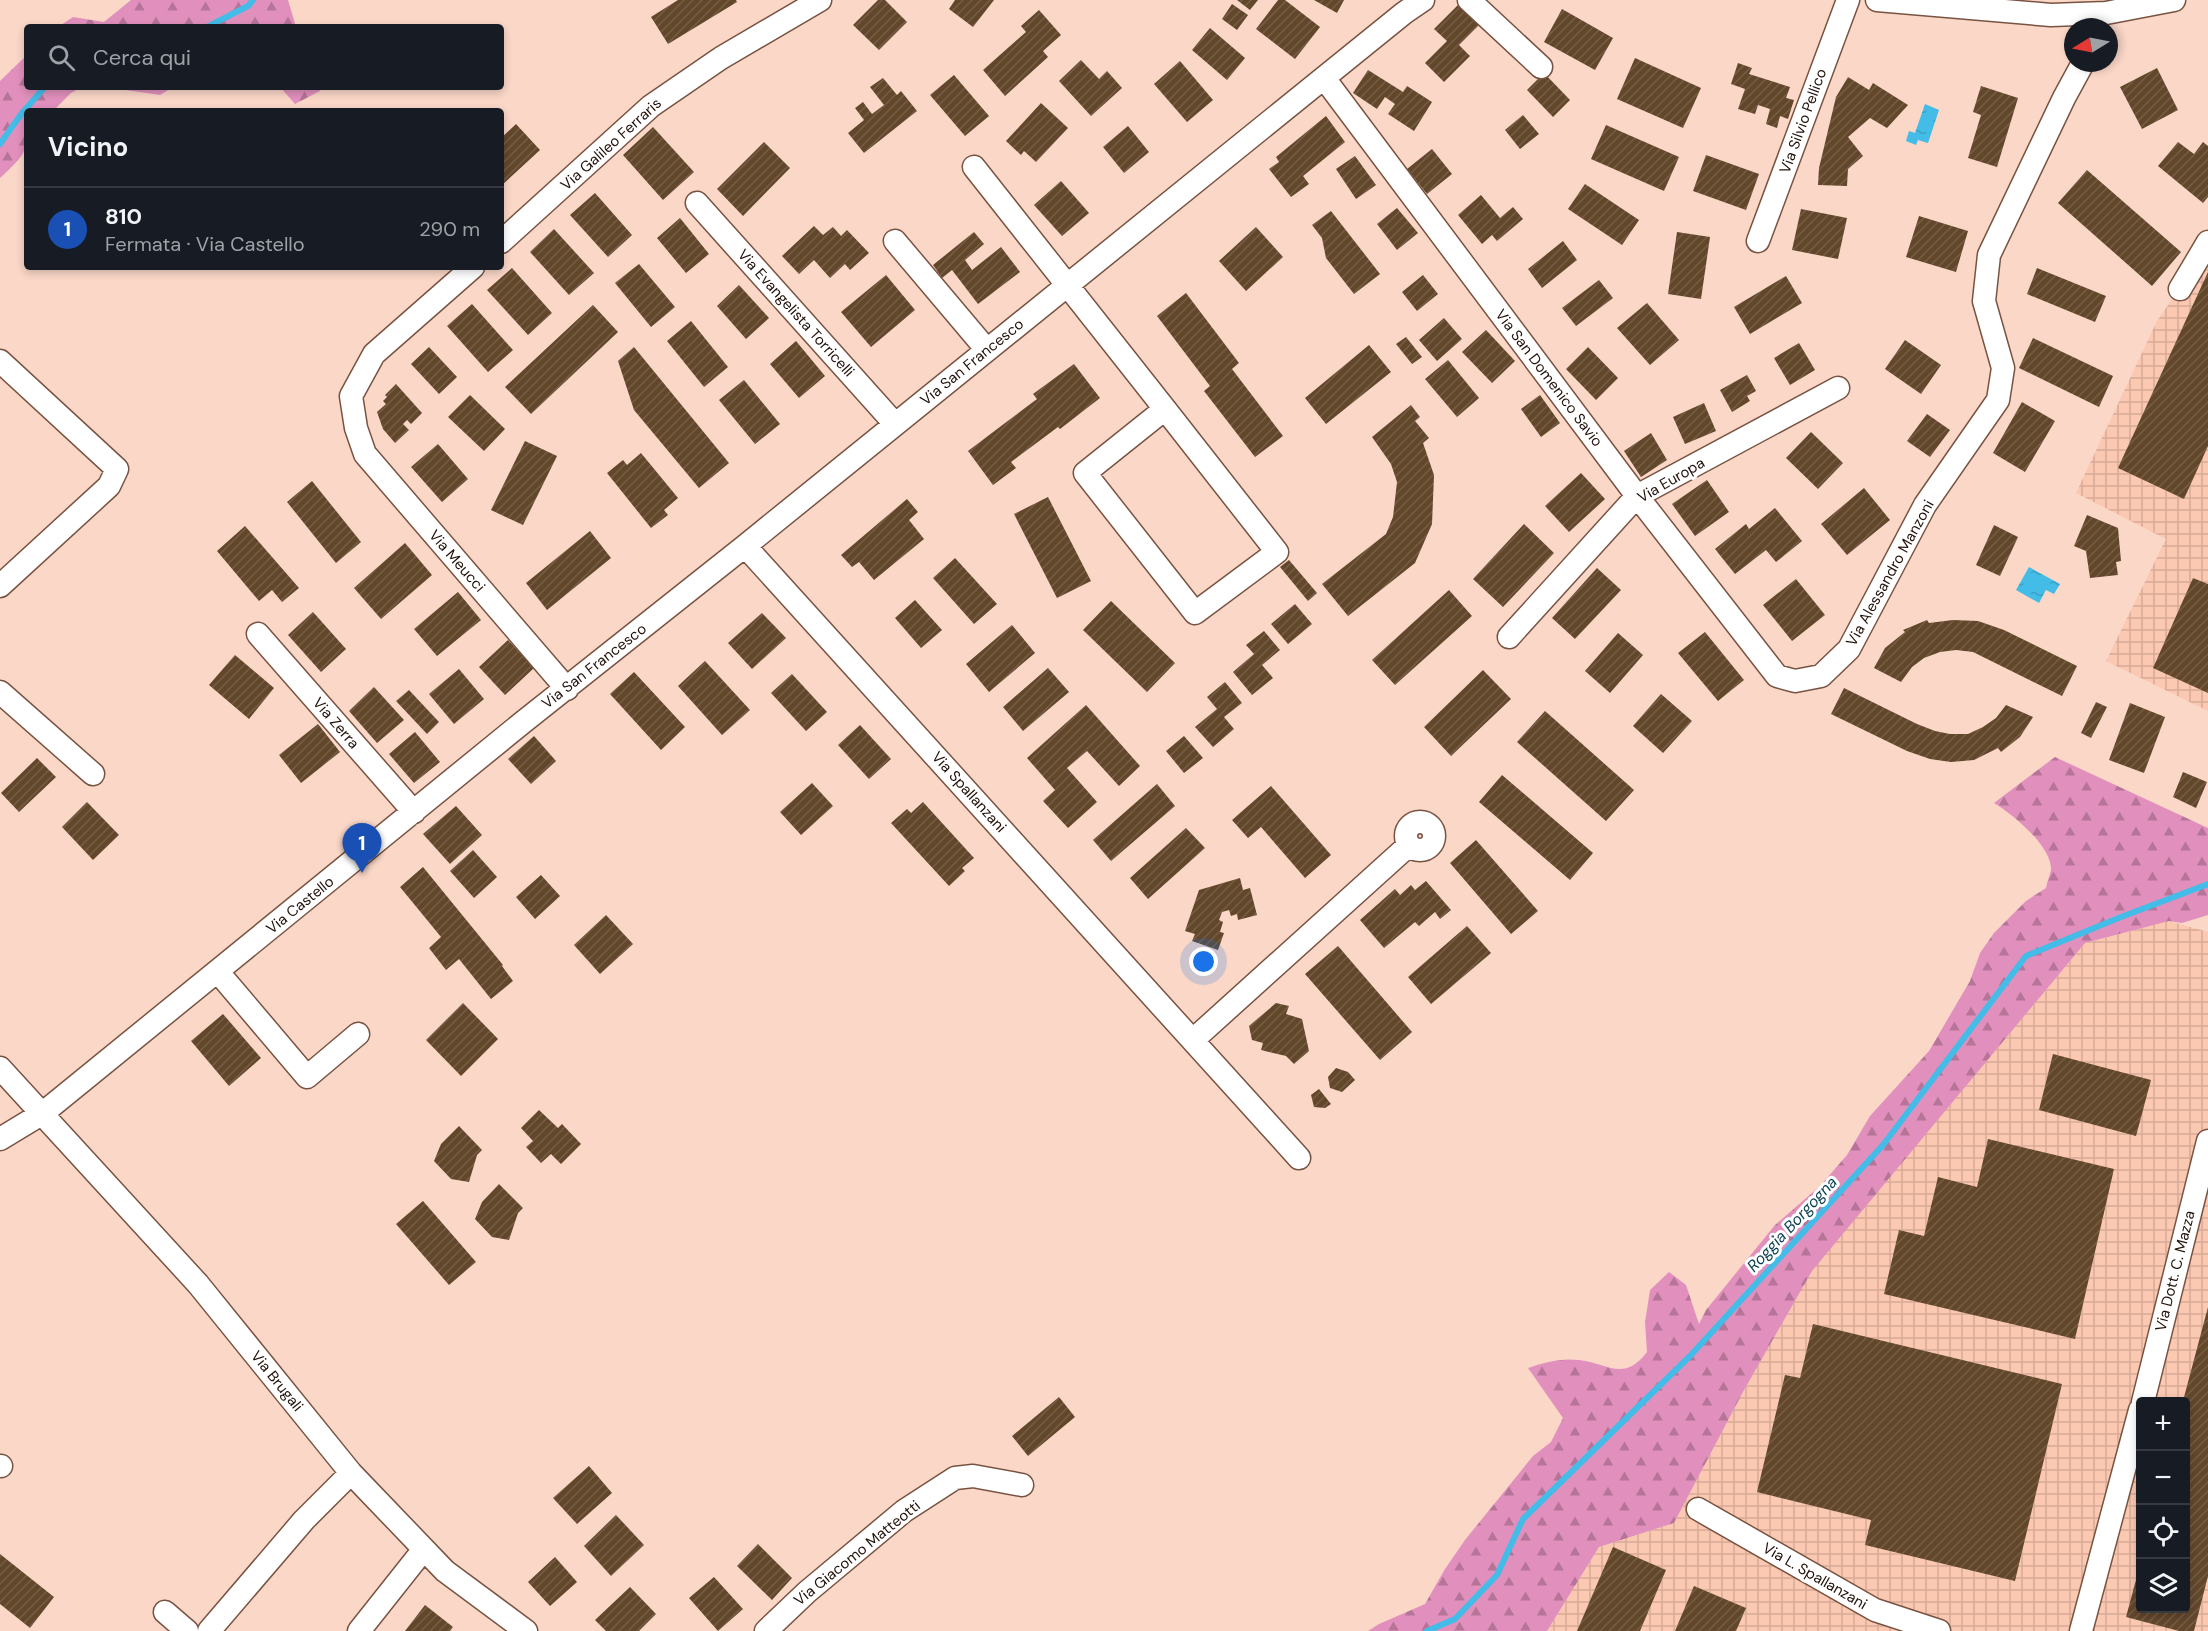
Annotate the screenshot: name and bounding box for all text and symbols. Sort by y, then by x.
north arrow [2064,18,2118,72]
search box [24,24,504,90]
icon: search [45,41,78,74]
text: Cerca qui [93,43,191,72]
street label: Via Silvio Pellico [1775,66,1831,176]
street label: Via Galileo Ferraris [556,93,666,195]
text: Vicino [48,130,128,164]
text: 810 [105,202,142,231]
text: 1 [64,216,71,242]
text: 290 m [419,216,480,242]
text: Fermata · Via Castello [105,231,305,257]
street label: Via Evangelista Torricelli [733,245,859,381]
street label: Via San Domenico Savio [1491,305,1607,451]
street label: Via San Francesco [916,314,1028,410]
street label: Via Europa [1634,453,1708,507]
street label: Via Alessandro Manzoni [1841,496,1939,650]
street label: Via Meucci [424,526,490,596]
street label: Via San Francesco [538,619,651,713]
street label: Via Zerra [308,693,364,753]
street label: Via Spallanzani [927,747,1011,837]
pin: 1 [342,824,382,873]
street label: Via Castello [262,871,338,938]
your location [1189,947,1218,976]
water label: Roggia Borgogna [1742,1172,1842,1276]
street label: Via Dott. C. Mazza [2150,1209,2200,1333]
street label: Via Brugali [246,1347,308,1415]
map controls [2136,1397,2190,1613]
button: + [2136,1397,2190,1451]
button: − [2136,1451,2190,1505]
street label: Via Giacomo Matteotti [790,1496,924,1610]
button: locate [2136,1505,2190,1559]
street label: Via L. Spallanzani [1759,1538,1871,1614]
button: layers [2136,1559,2190,1613]

